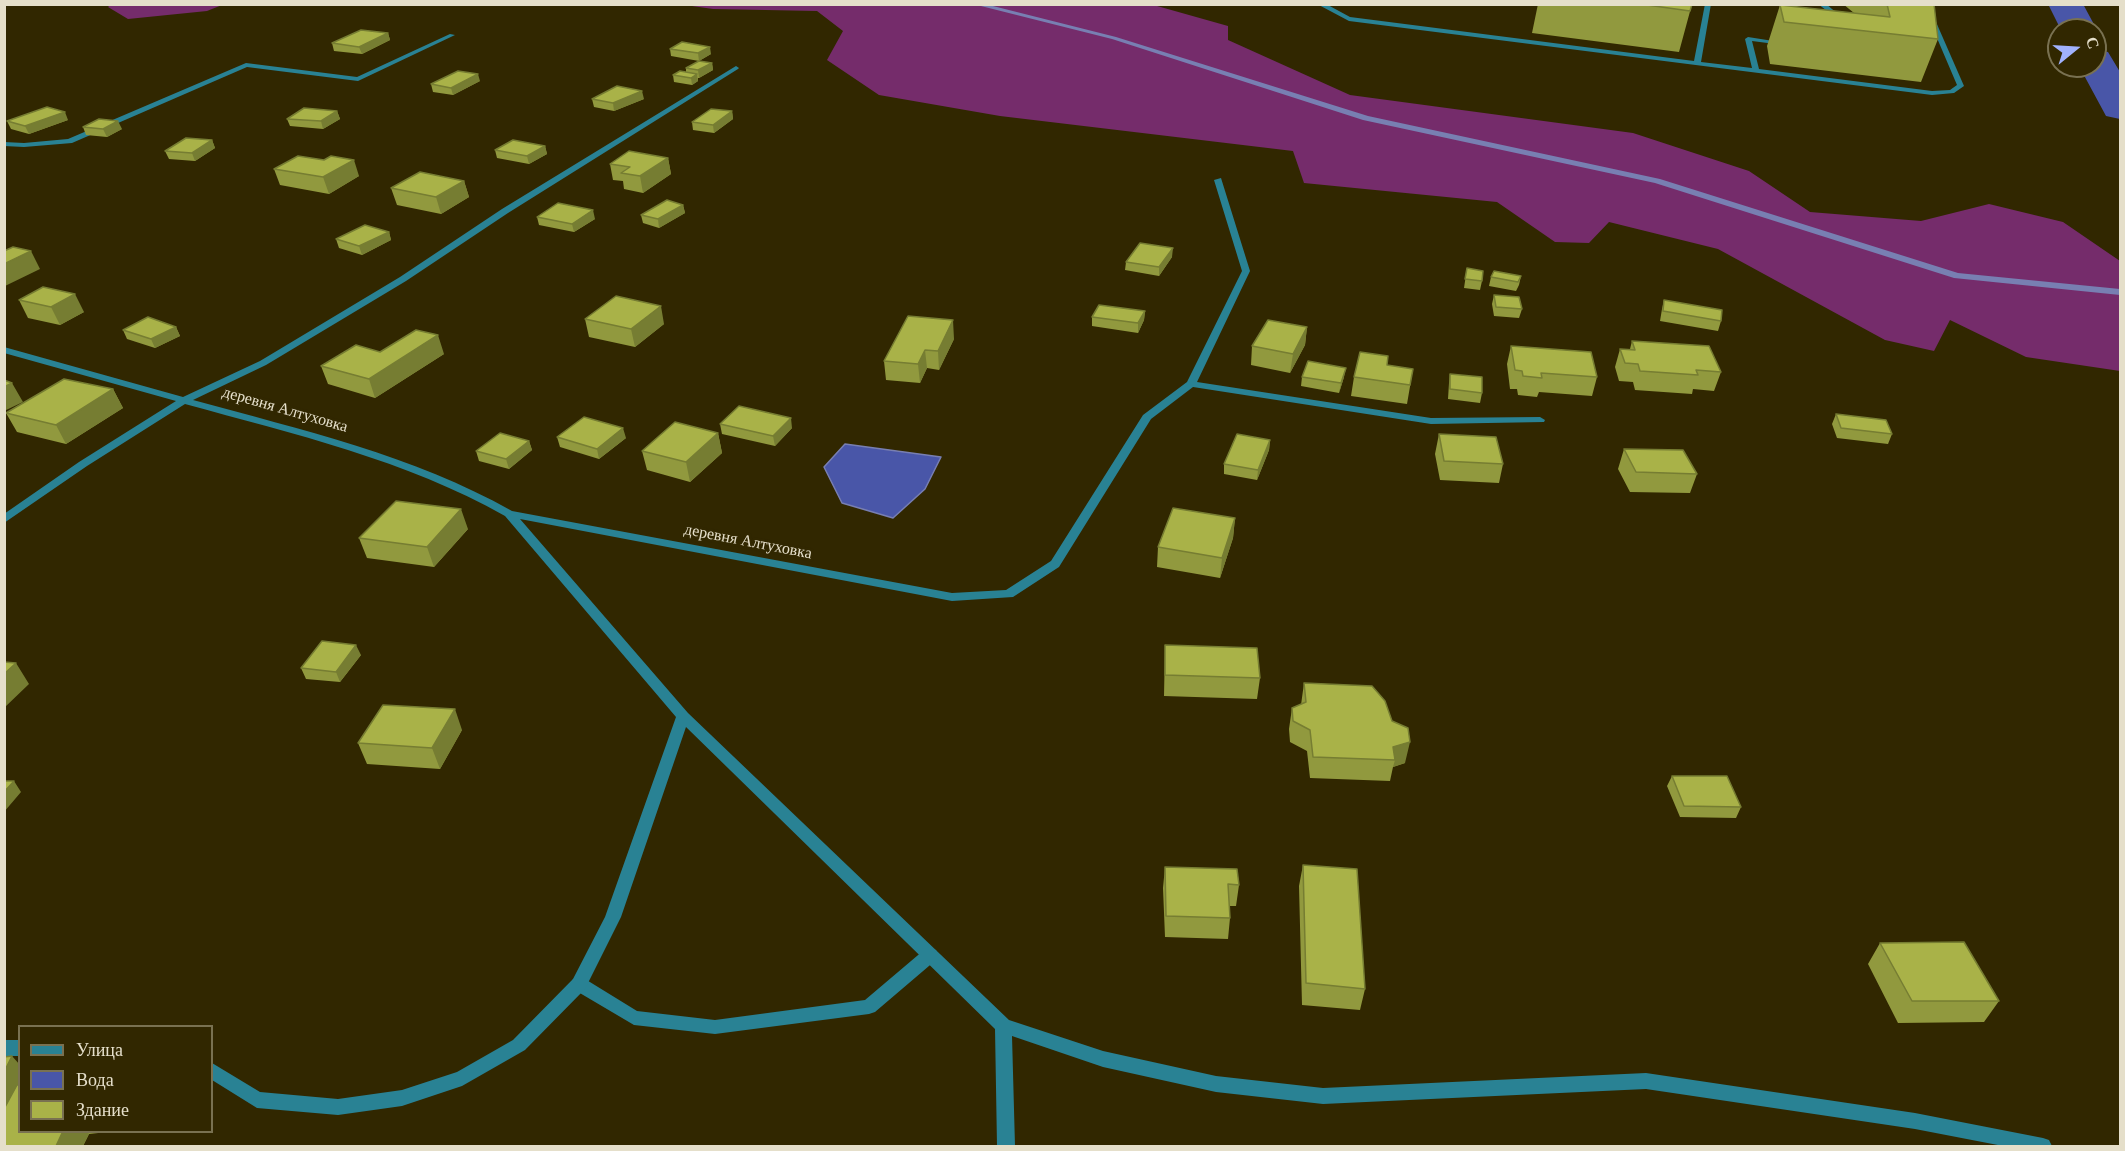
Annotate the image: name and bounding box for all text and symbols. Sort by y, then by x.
north arrow [2047,18,2107,78]
text: С [2083,35,2103,51]
street label: деревня Алтуховка [220,383,350,437]
street label: деревня Алтуховка [683,520,813,564]
legend [18,1025,213,1133]
text: Улица [76,1040,123,1060]
text: Вода [76,1070,114,1090]
text: Здание [76,1100,129,1120]

